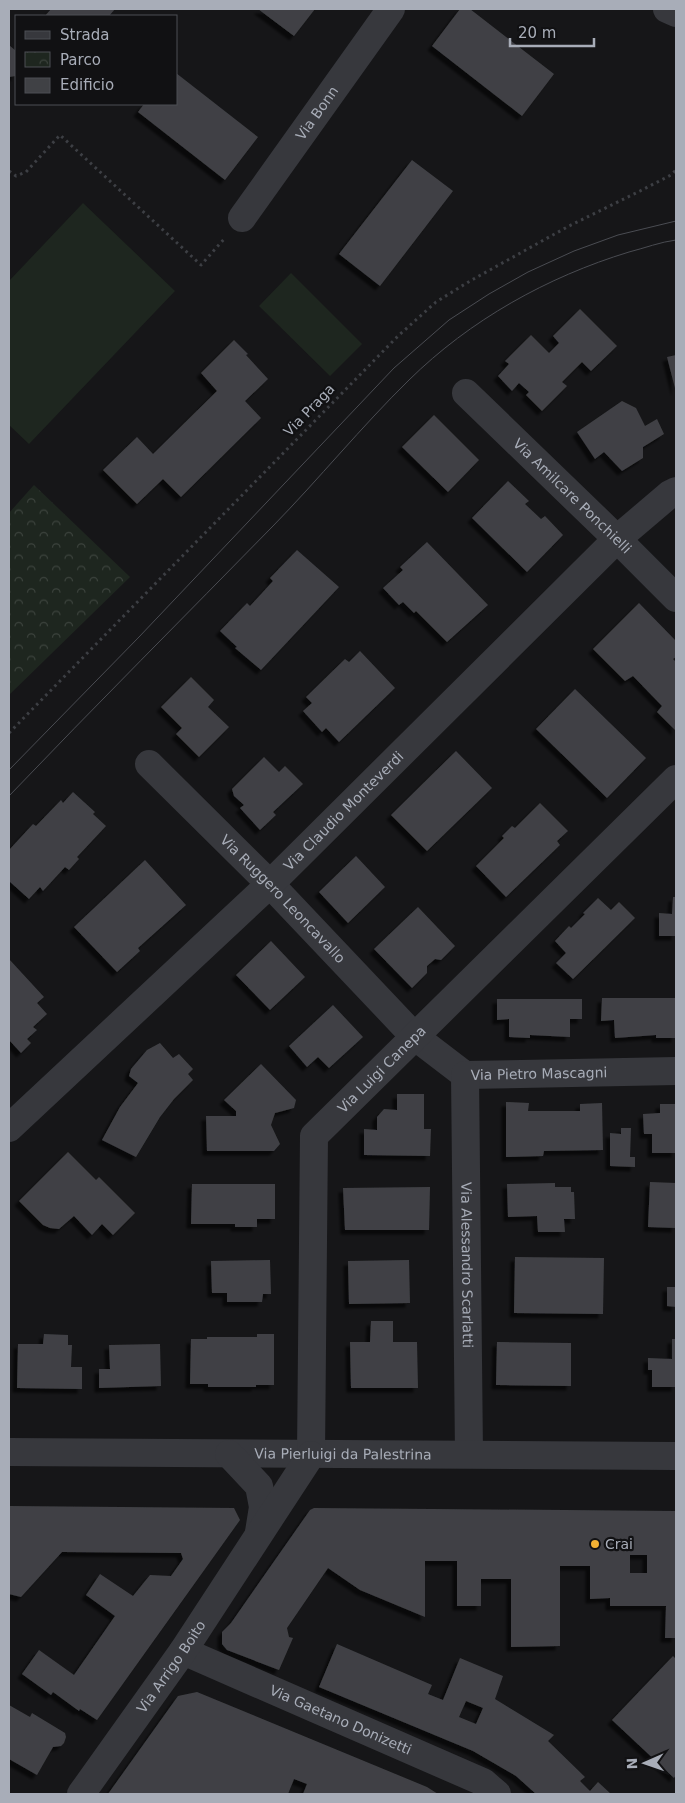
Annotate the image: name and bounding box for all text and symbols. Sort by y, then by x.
legend [15,15,178,105]
scale bar [510,15,594,47]
text: 20 m [518,24,556,42]
text: Strada [60,26,109,44]
text: Parco [60,51,101,69]
text: Edificio [60,76,114,94]
street label: Via Bonn [292,83,341,143]
street label: Via Praga [280,381,338,439]
street label: Via Amilcare Ponchielli [510,435,635,557]
street label: Via Claudio Monteverdi [280,748,407,874]
street label: Via Ruggero Leoncavallo [217,831,349,966]
street label: Via Luigi Canepa [334,1022,429,1116]
street label: Via Pietro Mascagni [470,1064,608,1083]
street label: Via Alessandro Scarlatti [458,1182,476,1348]
street label: Via Pierluigi da Palestrina [254,1445,432,1463]
place label: Crai [605,1536,633,1552]
marker: Crai [589,1538,601,1550]
street label: Via Arrigo Boito [133,1617,209,1716]
street label: Via Gaetano Donizetti [267,1682,414,1758]
north arrow [620,1738,670,1788]
text: N [624,1757,640,1770]

